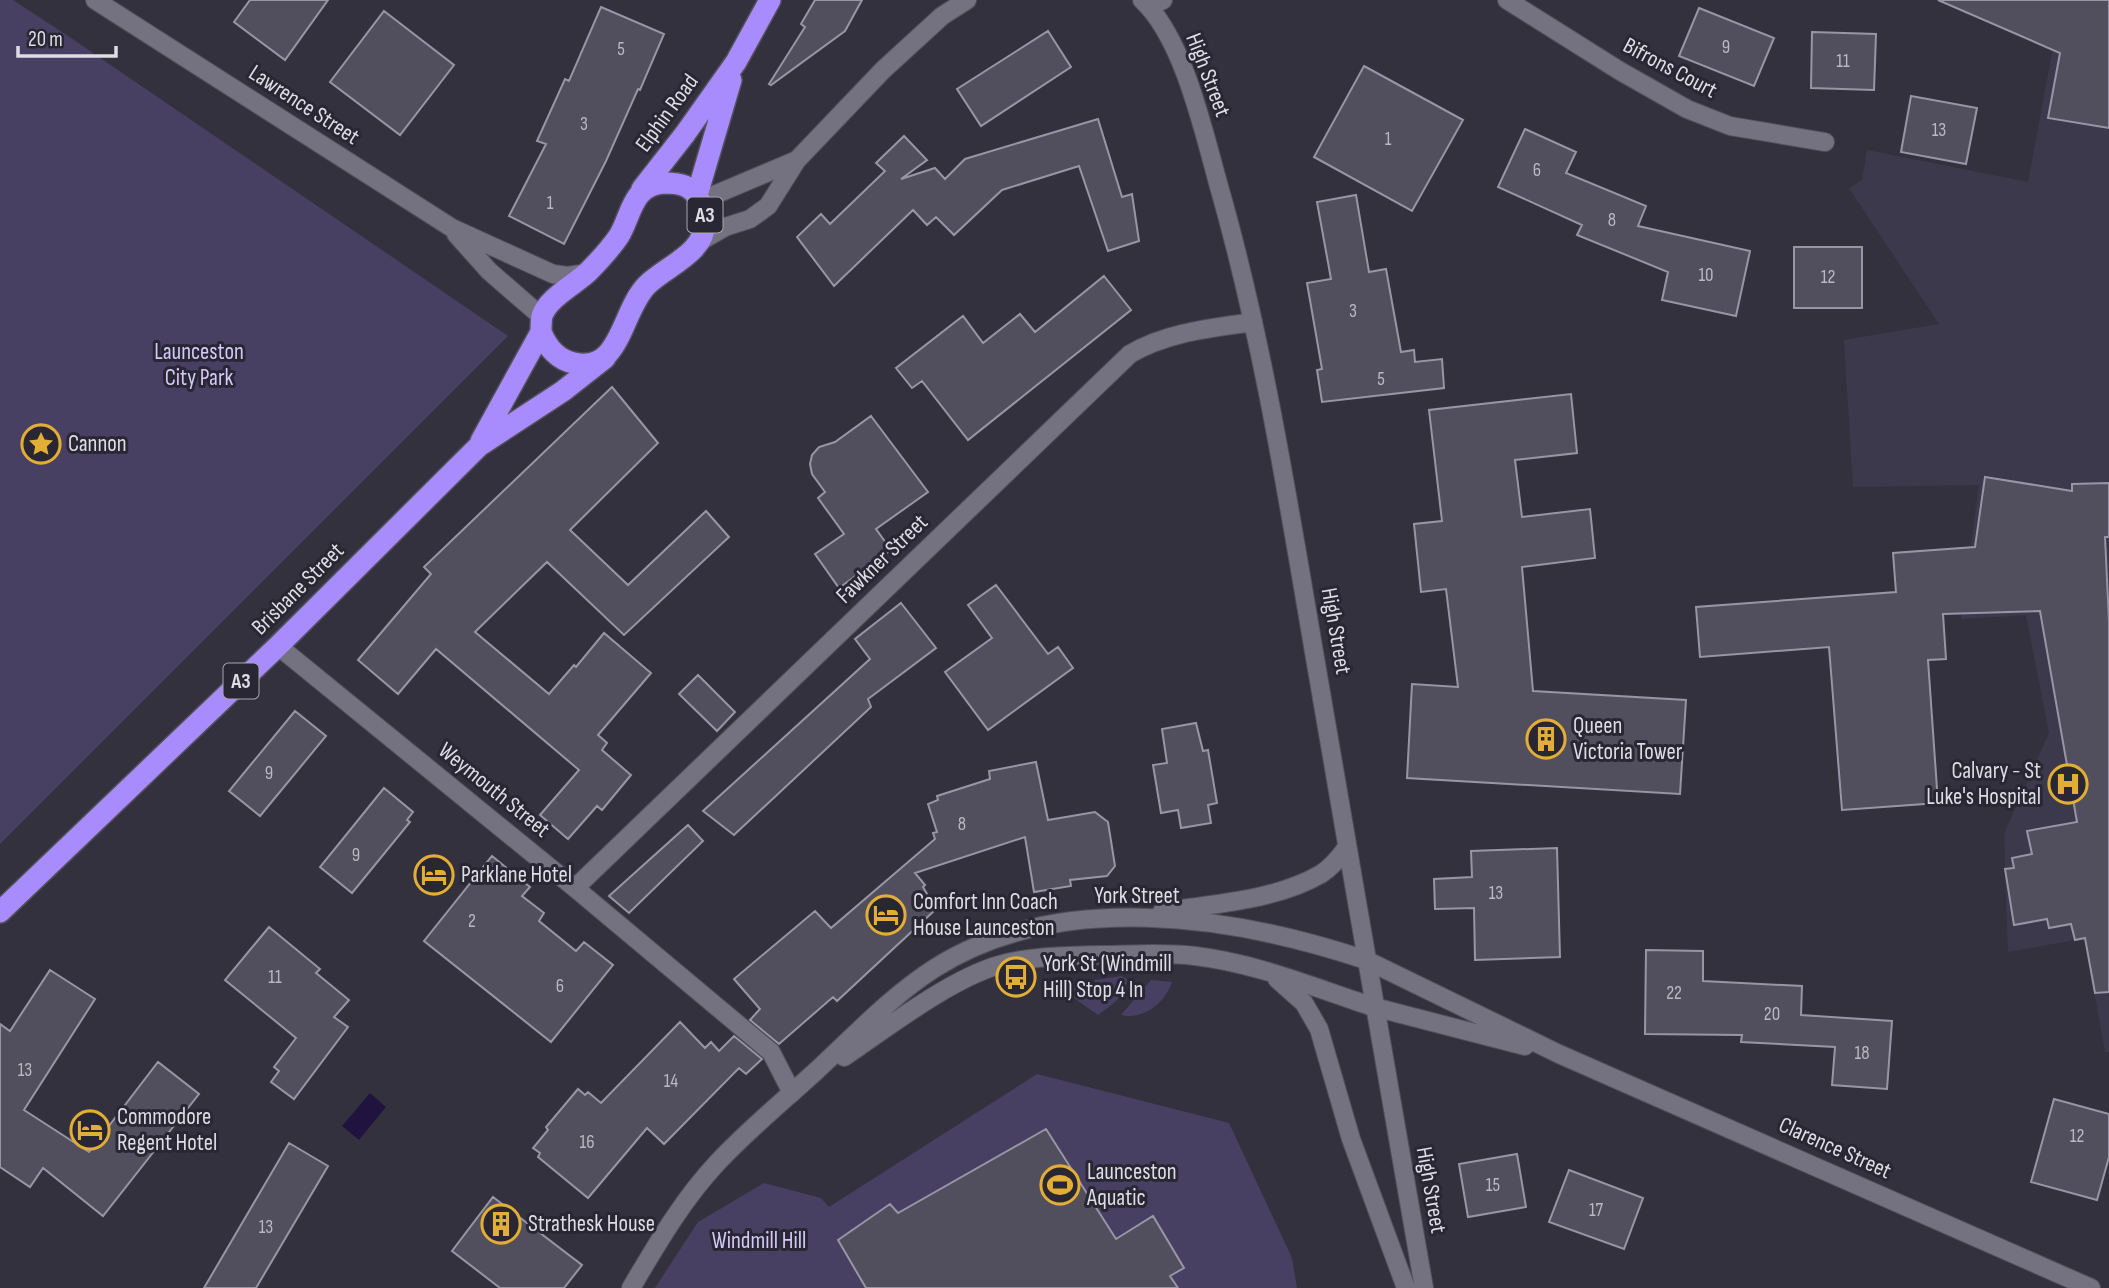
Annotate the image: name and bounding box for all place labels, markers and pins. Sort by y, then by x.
place icon: Cannon [20,423,62,465]
place label: Cannon [68,430,127,458]
place label: Queen Victoria Tower [1573,712,1683,766]
building icon: Queen Victoria Tower [1525,718,1567,760]
place label: Calvary - St Luke's Hospital [1926,757,2041,811]
hospital icon: Calvary - St Luke's Hospital [2047,763,2089,805]
hotel icon: Parklane Hotel [413,854,455,896]
place label: Parklane Hotel [461,861,572,889]
place label: Comfort Inn Coach House Launceston [913,888,1058,942]
hotel icon: Comfort Inn Coach House Launceston [865,894,907,936]
place label: York St (Windmill Hill) Stop 4 In [1043,950,1172,1004]
bus stop icon: York St (Windmill Hill) Stop 4 In [995,956,1037,998]
place label: Commodore Regent Hotel [117,1103,217,1157]
hotel icon: Commodore Regent Hotel [69,1109,111,1151]
place label: Launceston Aquatic [1086,1158,1177,1212]
sports icon: Launceston Aquatic [1039,1164,1081,1206]
building icon: Strathesk House [480,1203,522,1245]
place label: Strathesk House [528,1210,655,1238]

